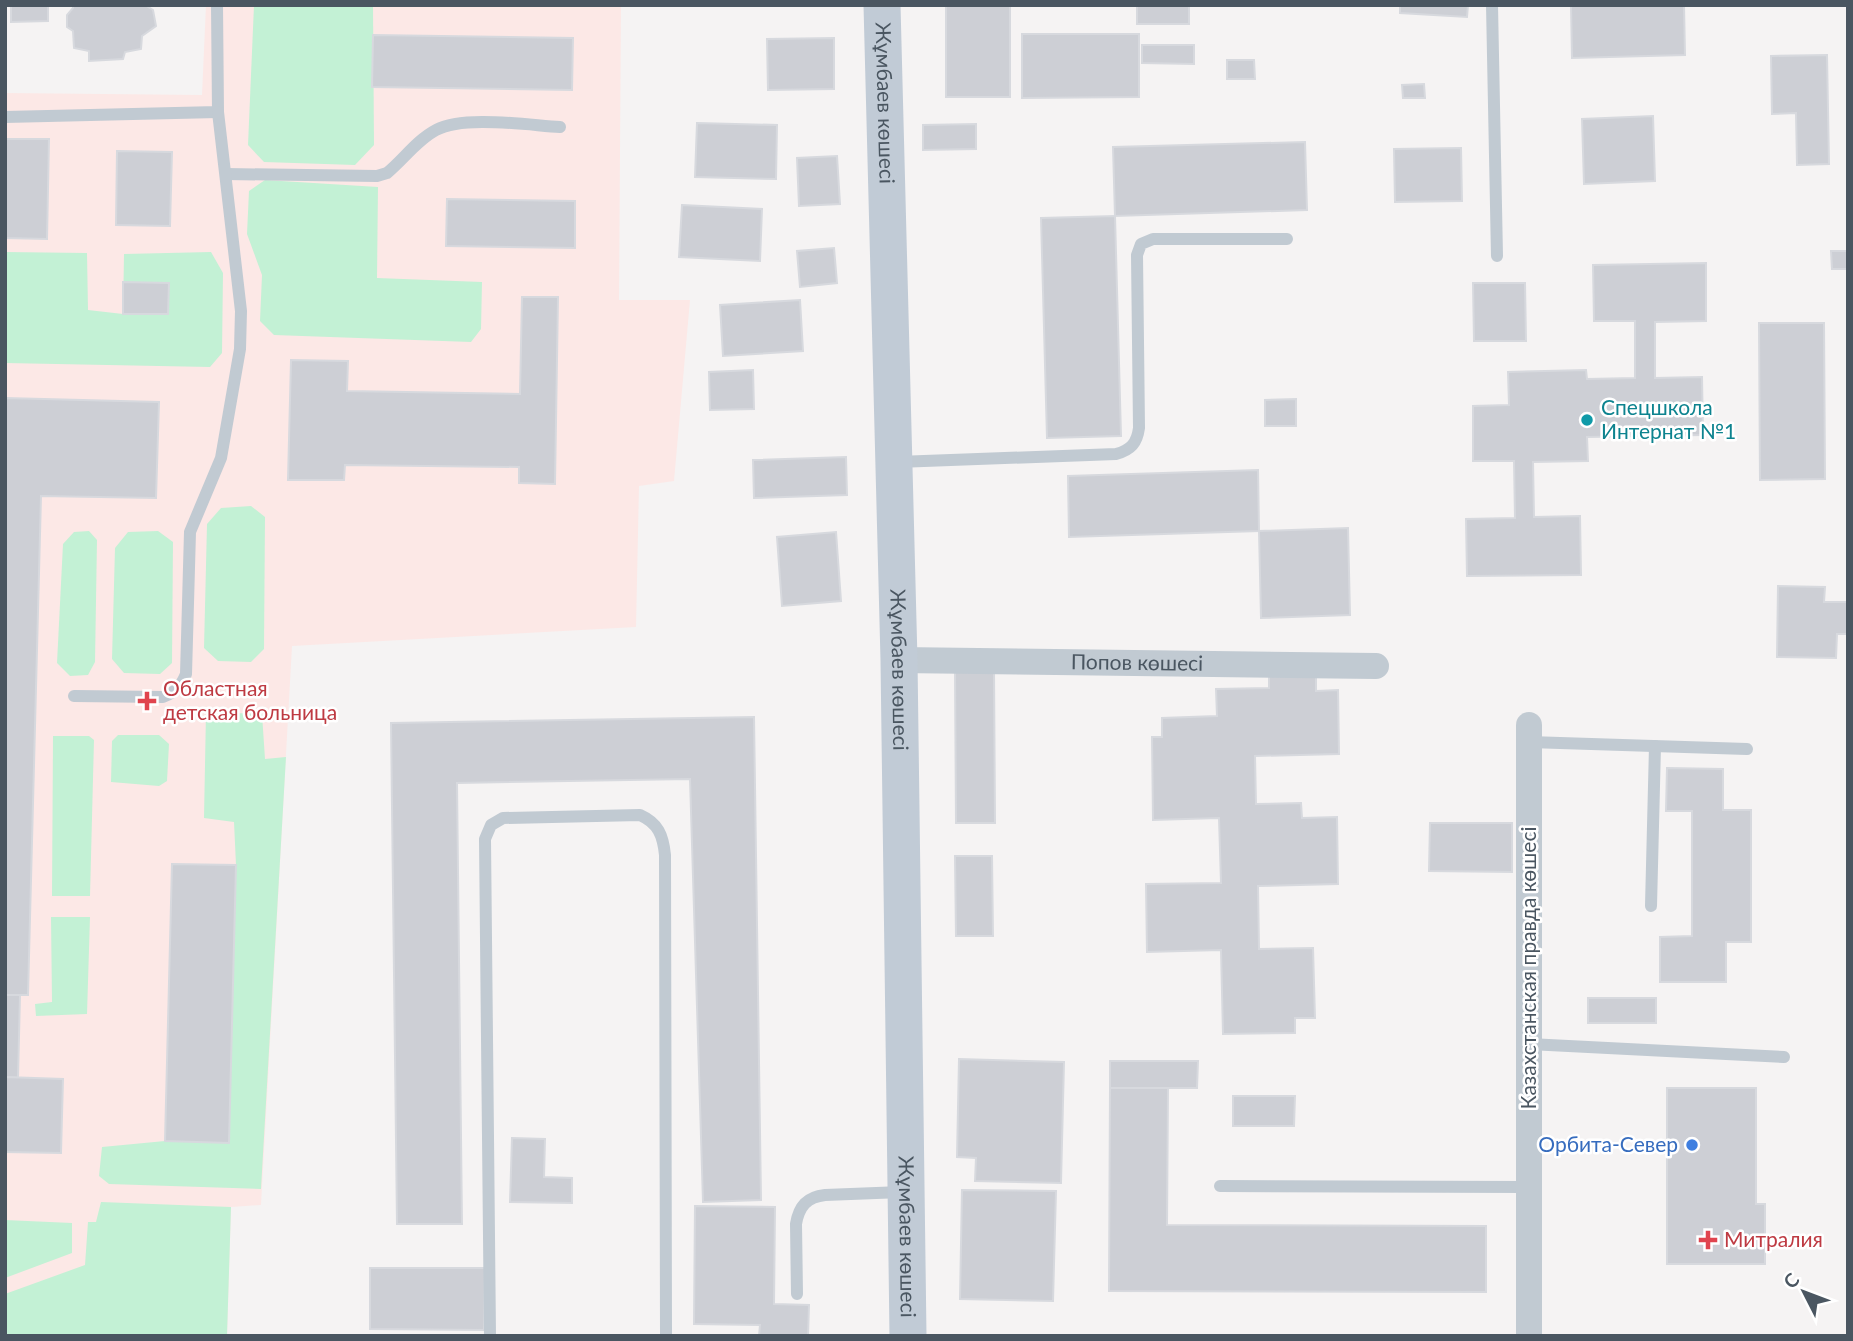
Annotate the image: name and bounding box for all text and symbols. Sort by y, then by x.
street label: Жұмбаев көшесі [871,22,901,184]
place label: Спецшкола Интернат №1 [1601,394,1736,443]
marker: Спецшкола Интернат №1 [1579,412,1595,428]
street label: Жұмбаев көшесі [886,588,914,751]
street label: Попов көшесі [1071,648,1203,675]
place label: Областная детская больница [163,675,337,724]
marker: Областная детская больница [137,691,157,711]
street label: Казахстанская правда көшесі [1515,826,1540,1110]
place label: Орбита-Север [1538,1131,1678,1156]
marker: Орбита-Север [1684,1137,1700,1153]
street label: Жұмбаев көшесі [895,1156,922,1318]
place label: Митралия [1724,1226,1823,1251]
marker: Митралия [1698,1230,1718,1250]
north arrow [1769,1257,1839,1327]
text: С [1778,1268,1804,1293]

